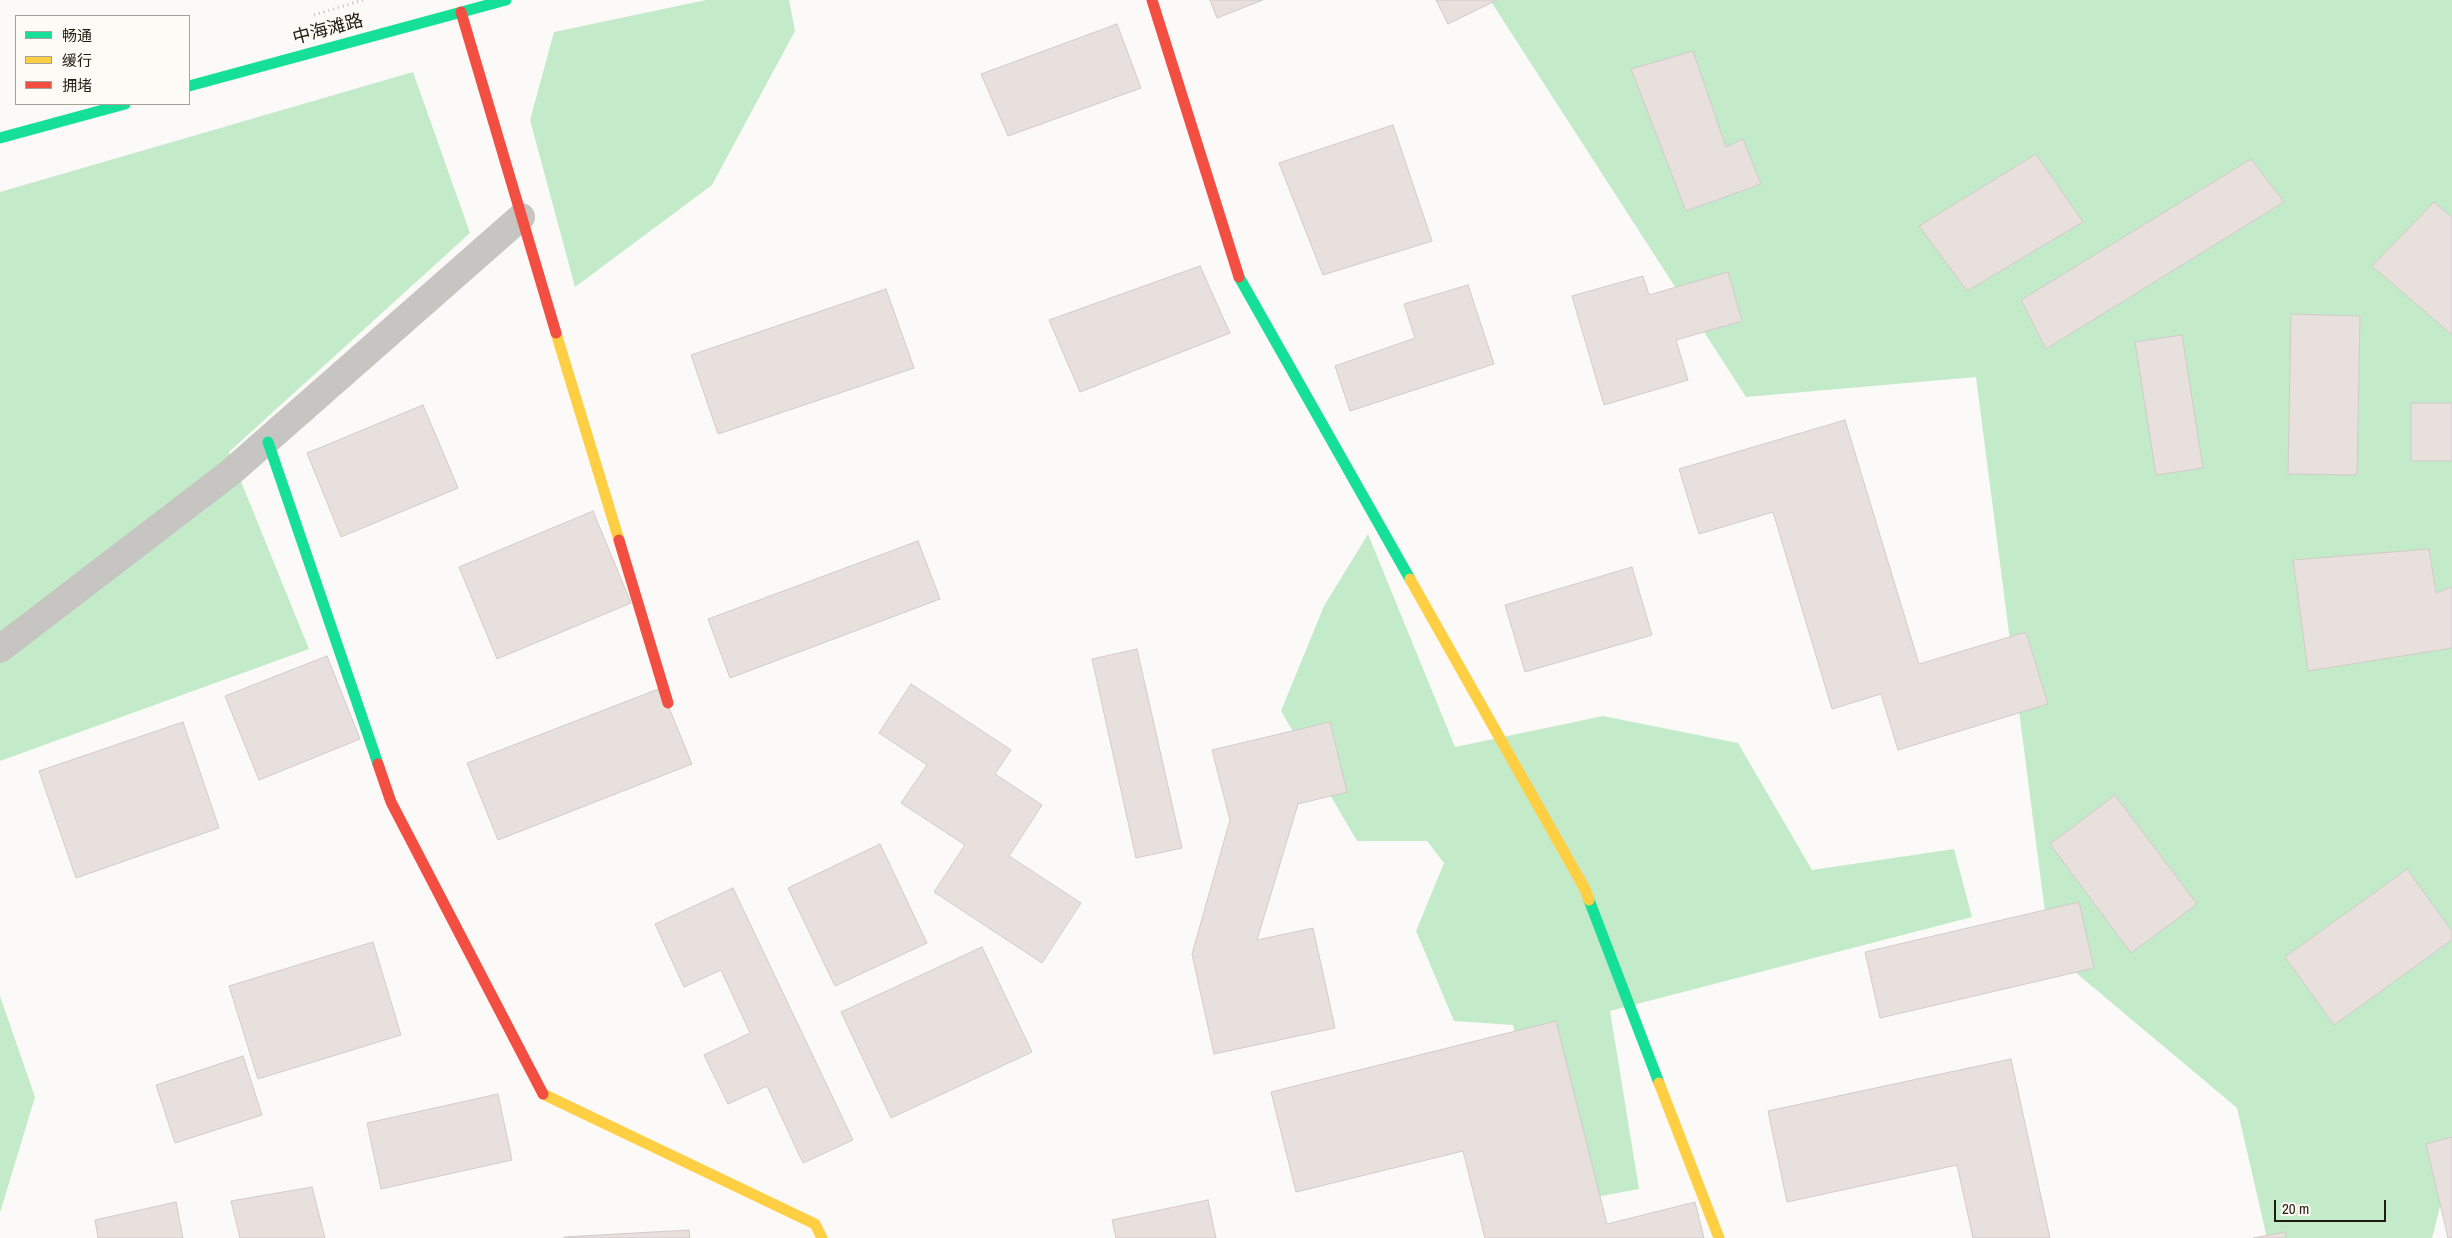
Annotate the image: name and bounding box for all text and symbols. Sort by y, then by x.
street label: 中海滩路 [290,10,366,50]
legend [15,15,190,105]
text: 畅通 [62,25,92,46]
text: 缓行 [62,50,92,71]
text: 拥堵 [62,75,92,96]
scale bar [2277,1190,2390,1222]
text: 20 m [2282,1198,2309,1219]

